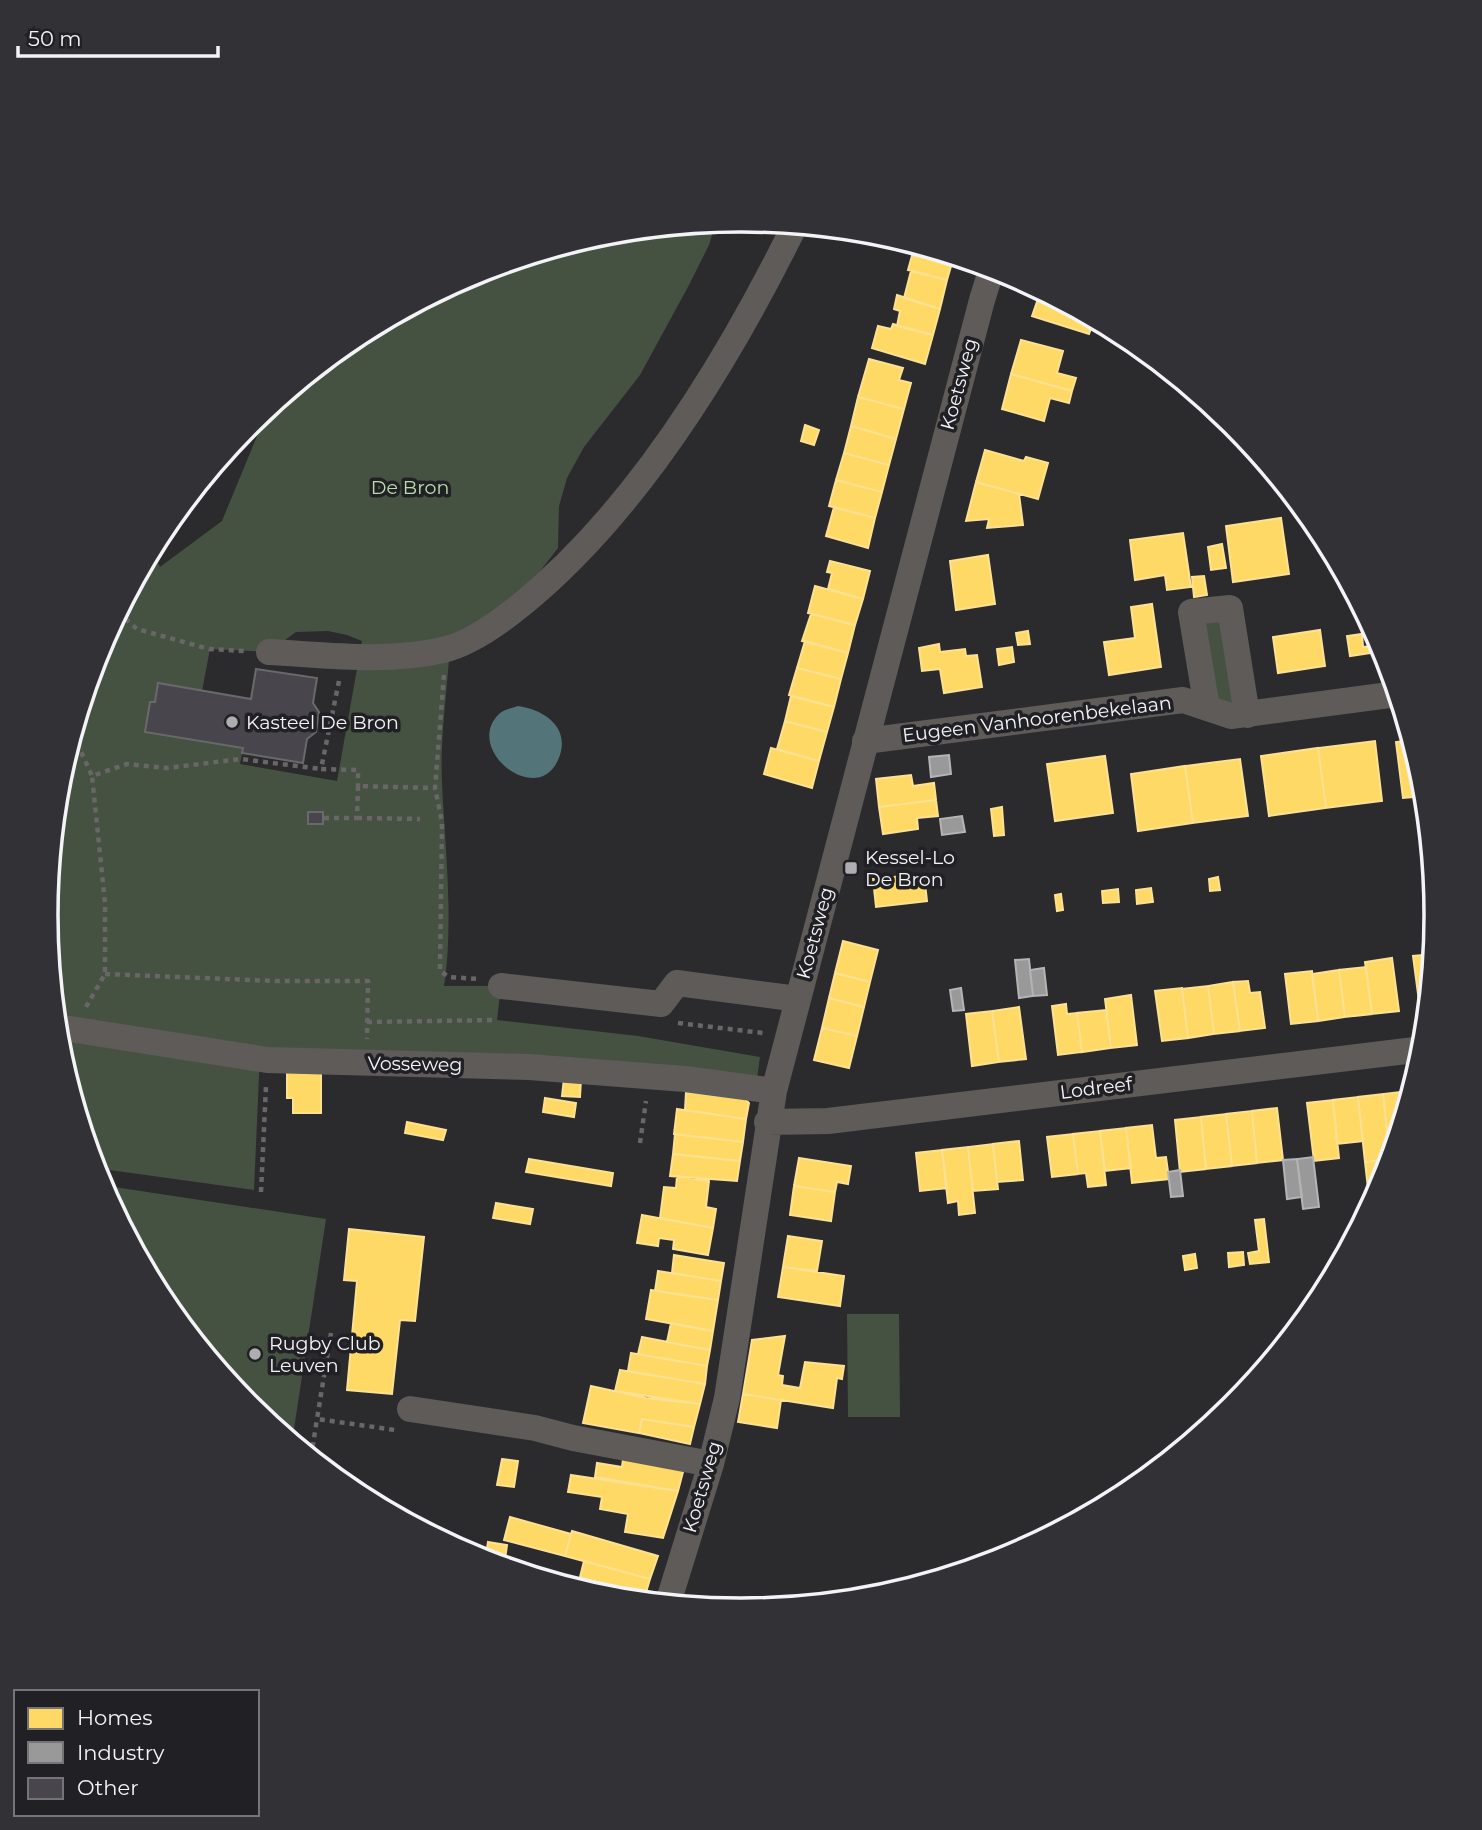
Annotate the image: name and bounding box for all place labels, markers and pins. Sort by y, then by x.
place label: Kasteel De Bron [246,711,399,734]
marker: Kasteel De Bron [224,714,240,730]
place label: Kessel-Lo De Bron [865,846,955,891]
marker: Kessel-Lo De Bron [843,860,859,876]
place label: Rugby Club Leuven [269,1332,381,1377]
marker: Rugby Club Leuven [247,1346,263,1362]

